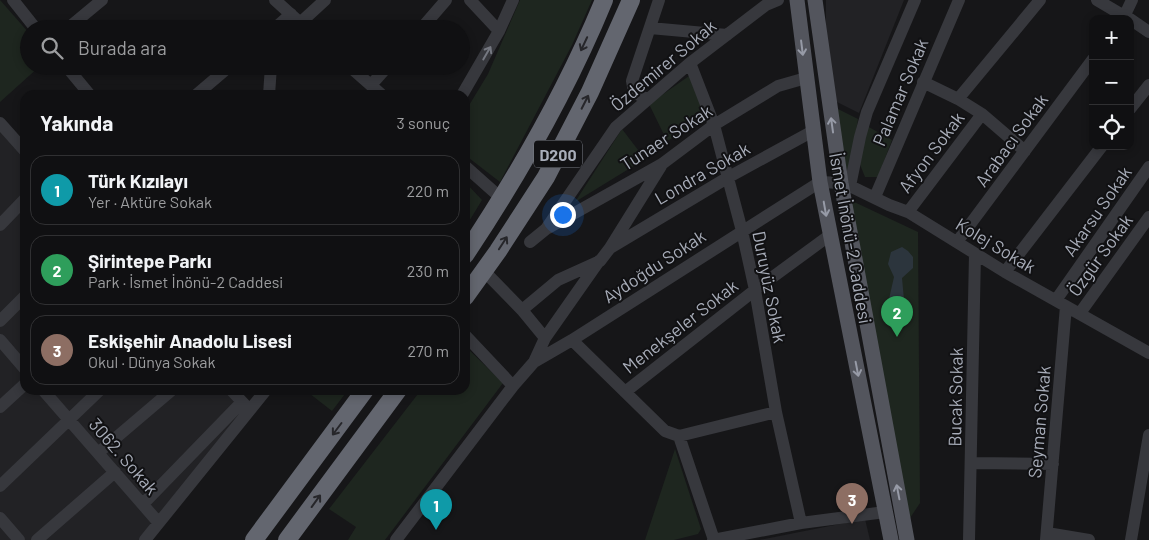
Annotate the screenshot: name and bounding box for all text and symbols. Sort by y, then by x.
street label: Özdemirer Sokak [606,14,720,116]
map controls [1089,15,1134,150]
button: + [1089,15,1134,60]
search box [20,20,470,75]
icon: search [38,34,66,62]
street label: Palamar Sokak [867,35,933,149]
text: Burada ara [78,36,167,59]
one-way arrow [579,37,589,52]
one-way arrow [797,40,807,56]
one-way arrow [482,46,492,61]
button: − [1089,60,1134,105]
street label: Arabacı Sokak [970,89,1052,191]
one-way arrow [580,95,590,110]
street label: Tunaer Sokak [616,99,716,175]
button: locate [1089,105,1134,150]
street label: Afyon Sokak [893,107,969,197]
text: Yakında [40,110,113,135]
text: 3 sonuç [397,113,450,132]
one-way arrow [827,118,837,134]
street label: Londra Sokak [651,137,753,209]
road number: D200 [534,140,582,168]
street label: İsmet İnönü-2 Caddesi [825,151,877,325]
street label: Akarsu Sokak [1058,162,1136,260]
text: Türk Kızılayı [88,169,188,192]
text: 1 [54,181,60,200]
text: 220 m [406,181,449,200]
text: Yer · Aktüre Sokak [88,192,212,211]
one-way arrow [821,201,830,217]
your location [550,202,576,228]
street label: Özgür Sokak [1063,210,1137,300]
street label: Kolej Sokak [952,212,1040,278]
street label: Aydoğdu Sokak [598,225,710,307]
street label: Duruyüz Sokak [748,229,792,345]
one-way arrow [498,236,509,250]
text: Şirintepe Parkı [88,249,212,272]
text: 2 [53,261,61,280]
text: 230 m [407,261,449,280]
text: Park · İsmet İnönü-2 Caddesi [88,272,283,291]
street label: Menekşeler Sokak [618,274,742,378]
pin: 2 [881,296,913,337]
text: Eskişehir Anadolu Lisesi [88,329,292,352]
text: 3 [53,341,61,360]
text: 270 m [407,341,449,360]
street label: Bucak Sokak [943,347,967,447]
text: Okul · Dünya Sokak [88,352,215,371]
one-way arrow [852,360,862,376]
street label: Seyman Sokak [1023,365,1055,479]
street label: 3062. Sokak [85,413,163,499]
one-way arrow [331,422,342,435]
pin: 3 [836,483,868,524]
one-way arrow [893,484,903,500]
pin: 1 [420,489,452,530]
one-way arrow [311,494,321,508]

